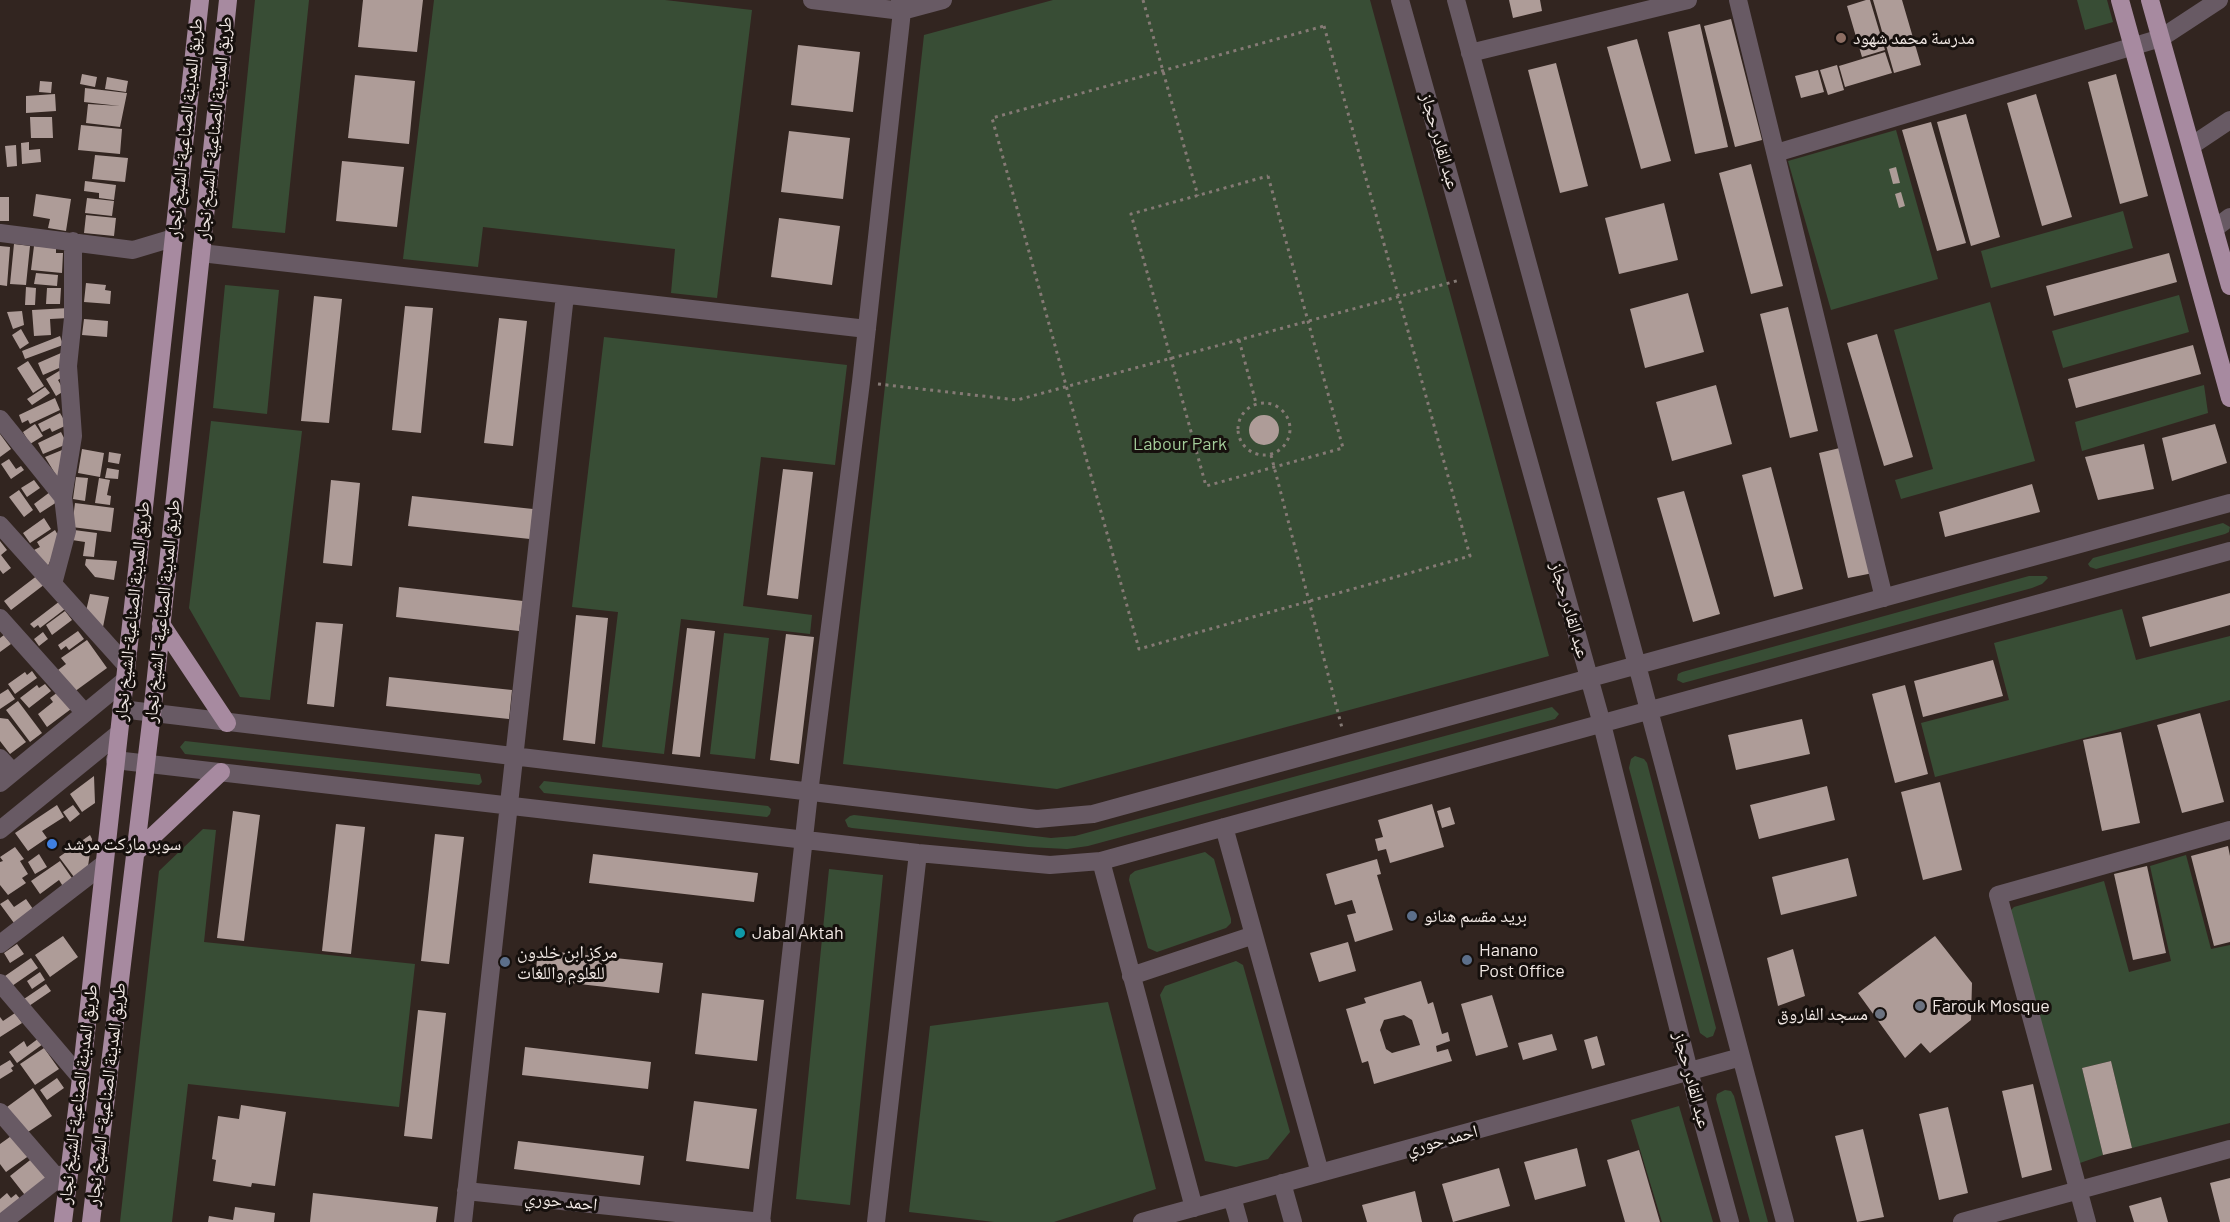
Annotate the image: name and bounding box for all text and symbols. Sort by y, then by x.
street label: طريق المدينة الصناعية- الشيخ نجار [192,15,236,241]
street label: طريق المدينة الصناعية-الشيخ نجار [163,17,207,239]
place label: مدرسة محمد شهود [1853,27,1975,49]
marker: مدرسة محمد شهود [1834,31,1848,45]
street label: عبد القادر حجاز [1416,90,1464,192]
park label: Labour Park [1133,433,1227,455]
street label: طريق المدينة الصناعية- الشيخ نجار [140,498,184,724]
street label: طريق المدينة الصناعية-الشيخ نجار [110,500,154,722]
street label: عبد القادر حجاز [1546,559,1594,661]
place label: سوبر ماركت مرشد [64,833,181,855]
marker: سوبر ماركت مرشد [45,837,59,851]
place label: بريد مقسم هنانو [1424,905,1527,927]
marker: بريد مقسم هنانو [1405,909,1419,923]
place label: Jabal Aktah [752,922,844,944]
marker: Jabal Aktah [733,926,747,940]
place label: Hanano Post Office [1479,939,1565,982]
place label: مركز ابن خلدون للعلوم واللغات [517,941,618,984]
marker: Hanano Post Office [1460,953,1474,967]
marker: مركز ابن خلدون للعلوم واللغات [498,955,512,969]
street label: طريق المدينة الصناعية- الشيخ نجار [82,981,130,1207]
street label: طريق المدينة الصناعية-الشيخ نجار [54,983,102,1205]
place label: Farouk Mosque [1932,995,2050,1017]
marker: Farouk Mosque [1913,999,1927,1013]
place label: مسجد الفاروق [1777,1003,1868,1025]
marker: مسجد الفاروق [1873,1007,1887,1021]
street label: عبد القادر حجاز [1669,1029,1715,1131]
street label: احمد حوري [1404,1120,1480,1160]
street label: احمد حوري [523,1186,599,1216]

